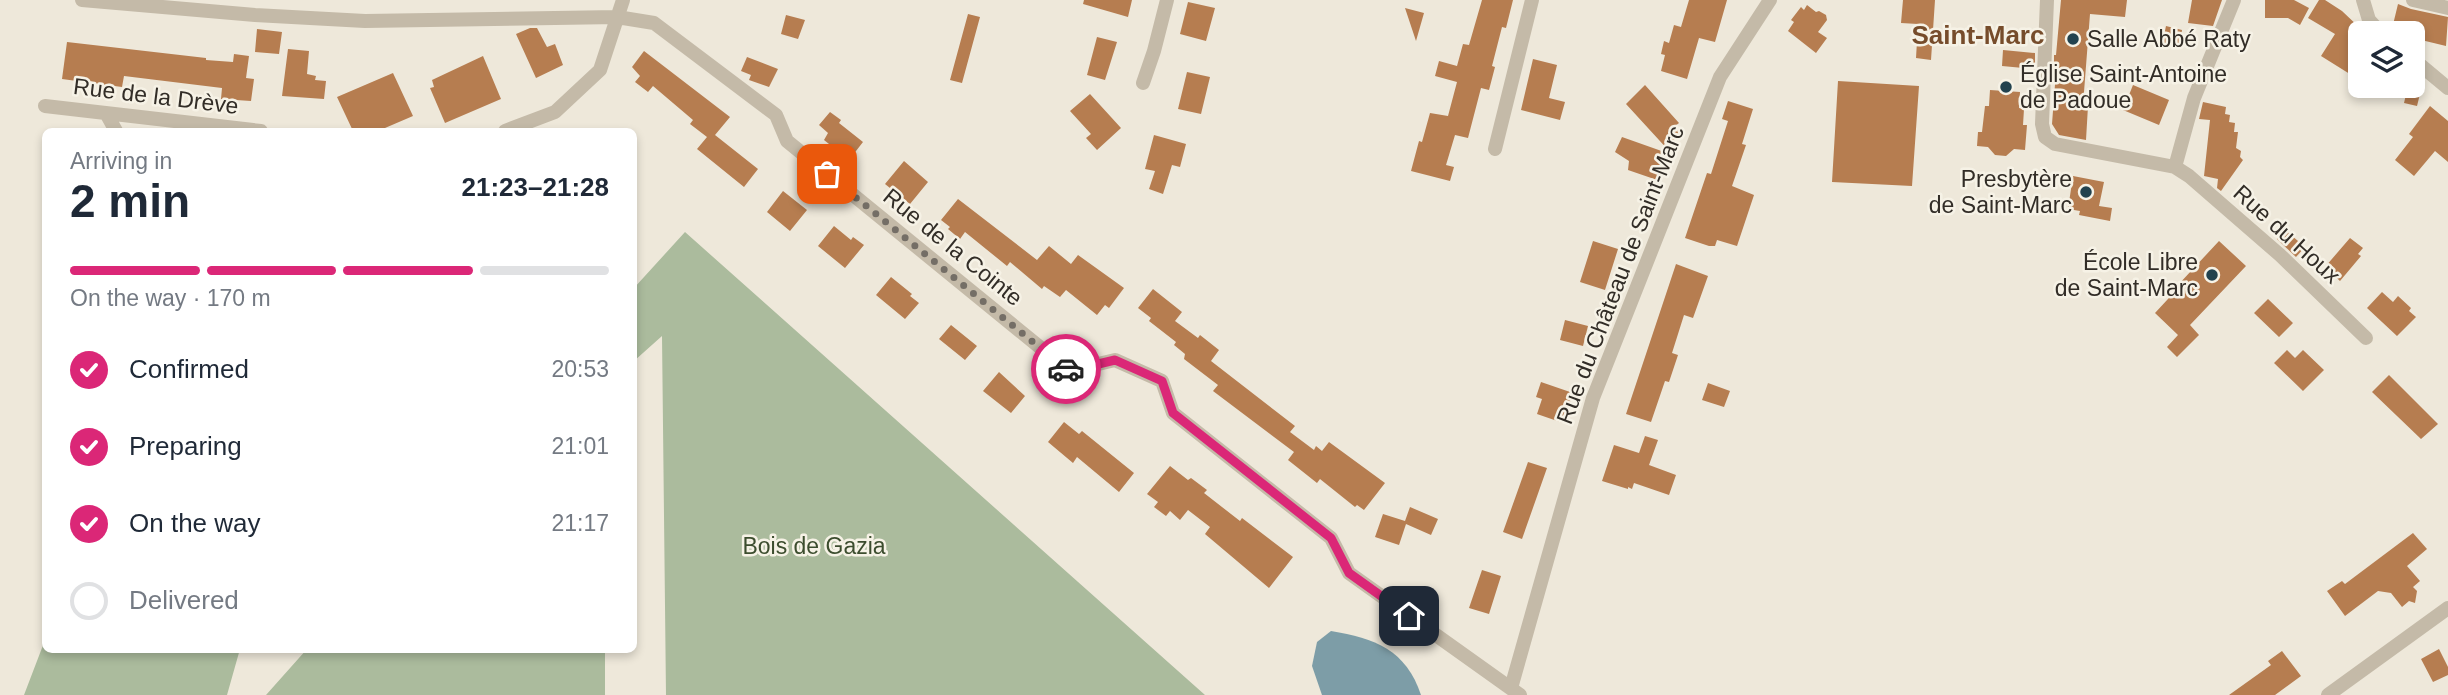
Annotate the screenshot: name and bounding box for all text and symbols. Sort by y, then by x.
district label: Saint-Marc [1912,20,2044,50]
map controls [2348,21,2425,98]
button: layers [2348,21,2425,98]
place label: Salle Abbé Raty [2087,26,2251,52]
marker: Salle Abbé Raty [2065,31,2081,47]
place label: Église Saint-Antoine de Padoue [2020,61,2227,113]
street label: Rue de la Drève [72,73,240,119]
marker: Église Saint-Antoine de Padoue [1998,79,2014,95]
street label: Rue du Château de Saint-Marc [1551,122,1689,428]
pin [797,144,857,204]
text: Arriving in [70,148,172,174]
icon: bag [808,155,846,193]
place label: Presbytère de Saint-Marc [1929,166,2072,218]
text: 21:23–21:28 [462,172,609,202]
text: 2 min [70,175,190,227]
street label: Rue du Houx [2228,179,2346,289]
street label: Rue de la Cointe [878,183,1028,311]
marker: Presbytère de Saint-Marc [2078,184,2094,200]
place label: École Libre de Saint-Marc [2055,249,2198,301]
marker: École Libre de Saint-Marc [2204,267,2220,283]
text: On the way · 170 m [70,285,271,311]
courier [1031,334,1101,404]
icon: car [1047,350,1085,388]
icon: check [70,351,108,389]
text: Confirmed [129,354,249,384]
text: 20:53 [551,356,609,382]
icon: check [70,428,108,466]
text: Preparing [129,431,242,461]
text: 21:01 [551,433,609,459]
icon: check [70,505,108,543]
text: On the way [129,508,261,538]
text: 21:17 [551,510,609,536]
park label: Bois de Gazia [742,533,886,559]
text: Delivered [129,585,239,615]
pin [1379,586,1439,646]
icon: home [1390,597,1428,635]

